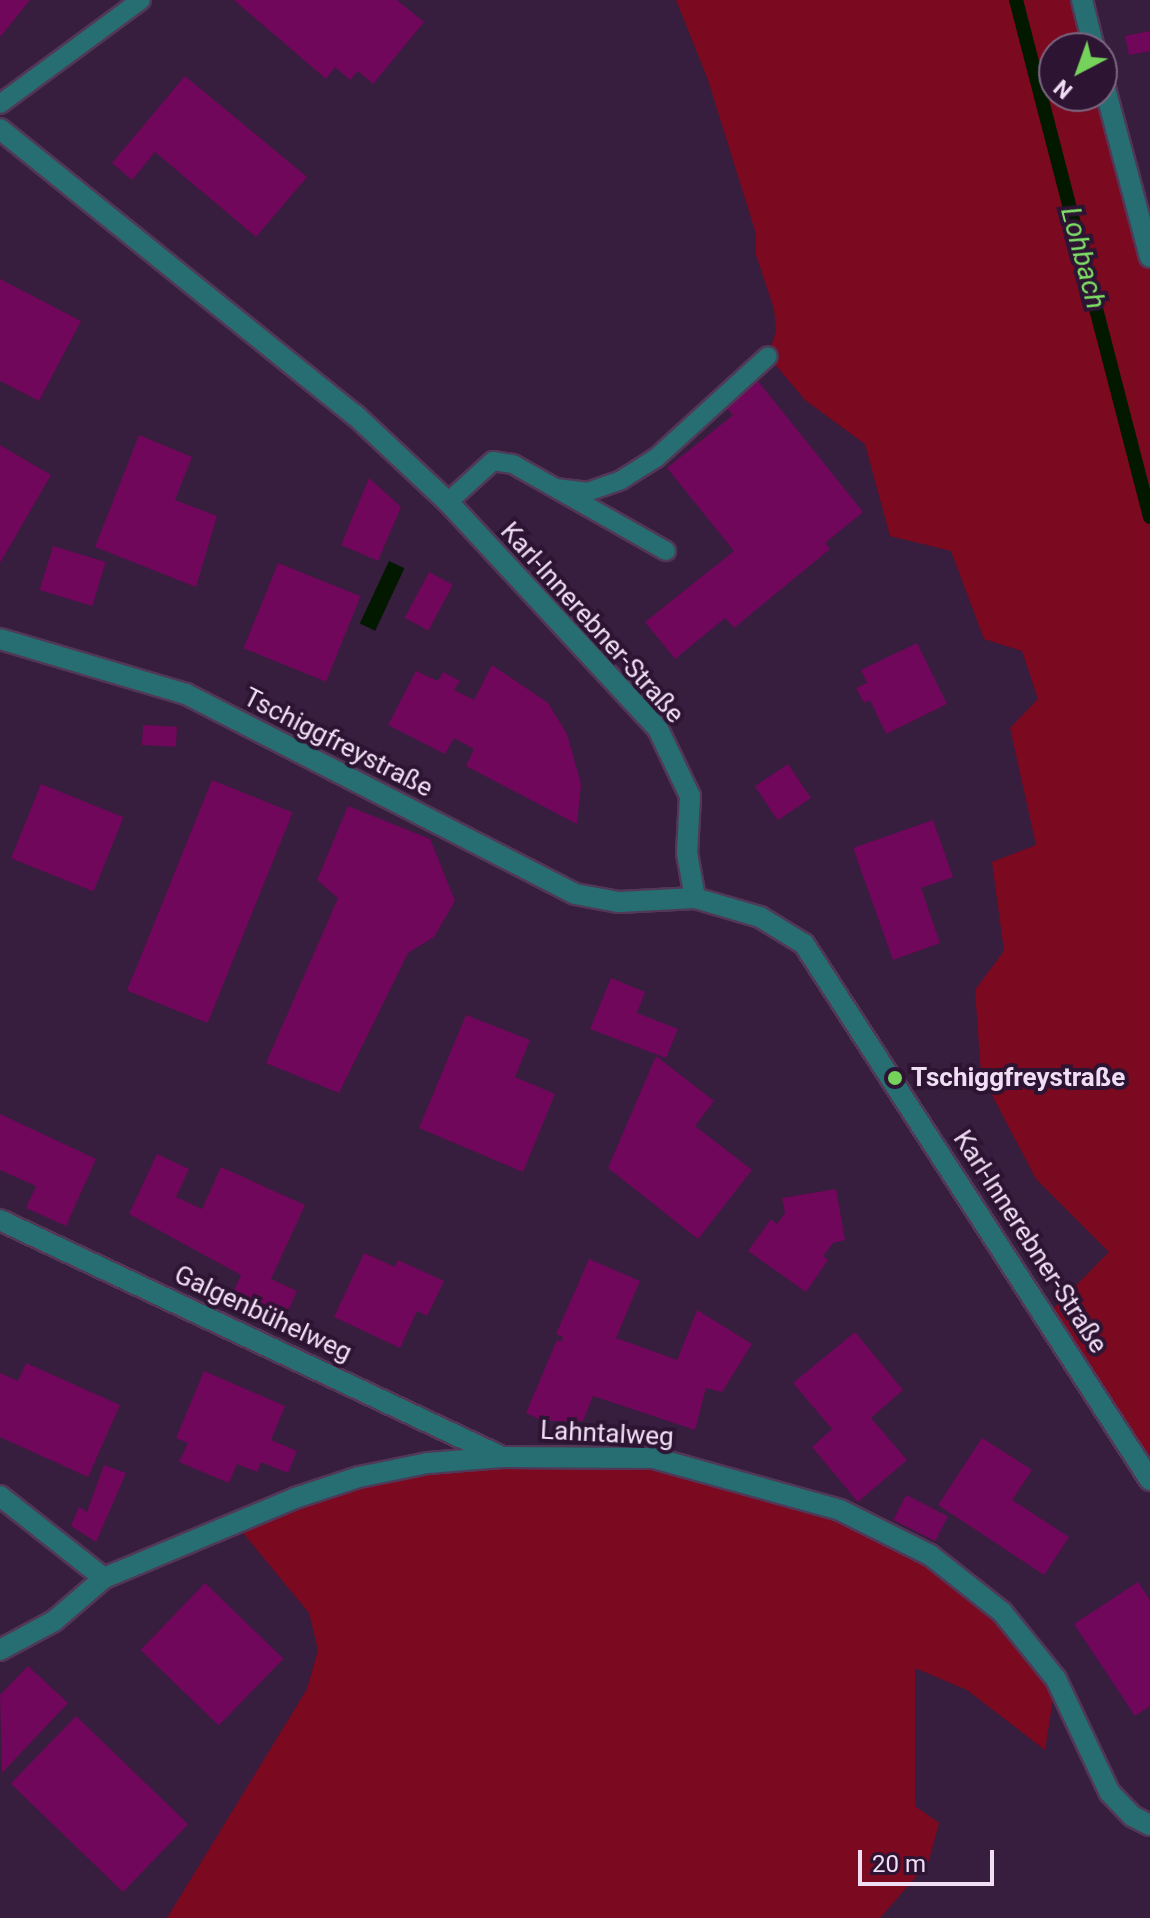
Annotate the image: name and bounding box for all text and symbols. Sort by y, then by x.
north arrow [1038,32,1118,112]
text: N [1049,74,1077,104]
water label: Lohbach [1053,203,1113,313]
street label: Karl-Innerebner-Straße [494,516,690,730]
street label: Tschiggfreystraße [238,682,438,804]
place label: Tschiggfreystraße [911,1062,1125,1094]
marker: Tschiggfreystraße [886,1069,904,1087]
street label: Karl-Innerebner-Straße [946,1125,1114,1359]
street label: Galgenbühelweg [169,1259,357,1369]
street label: Lahntalweg [539,1415,675,1453]
scale bar [862,1834,998,1884]
text: 20 m [872,1850,926,1878]

